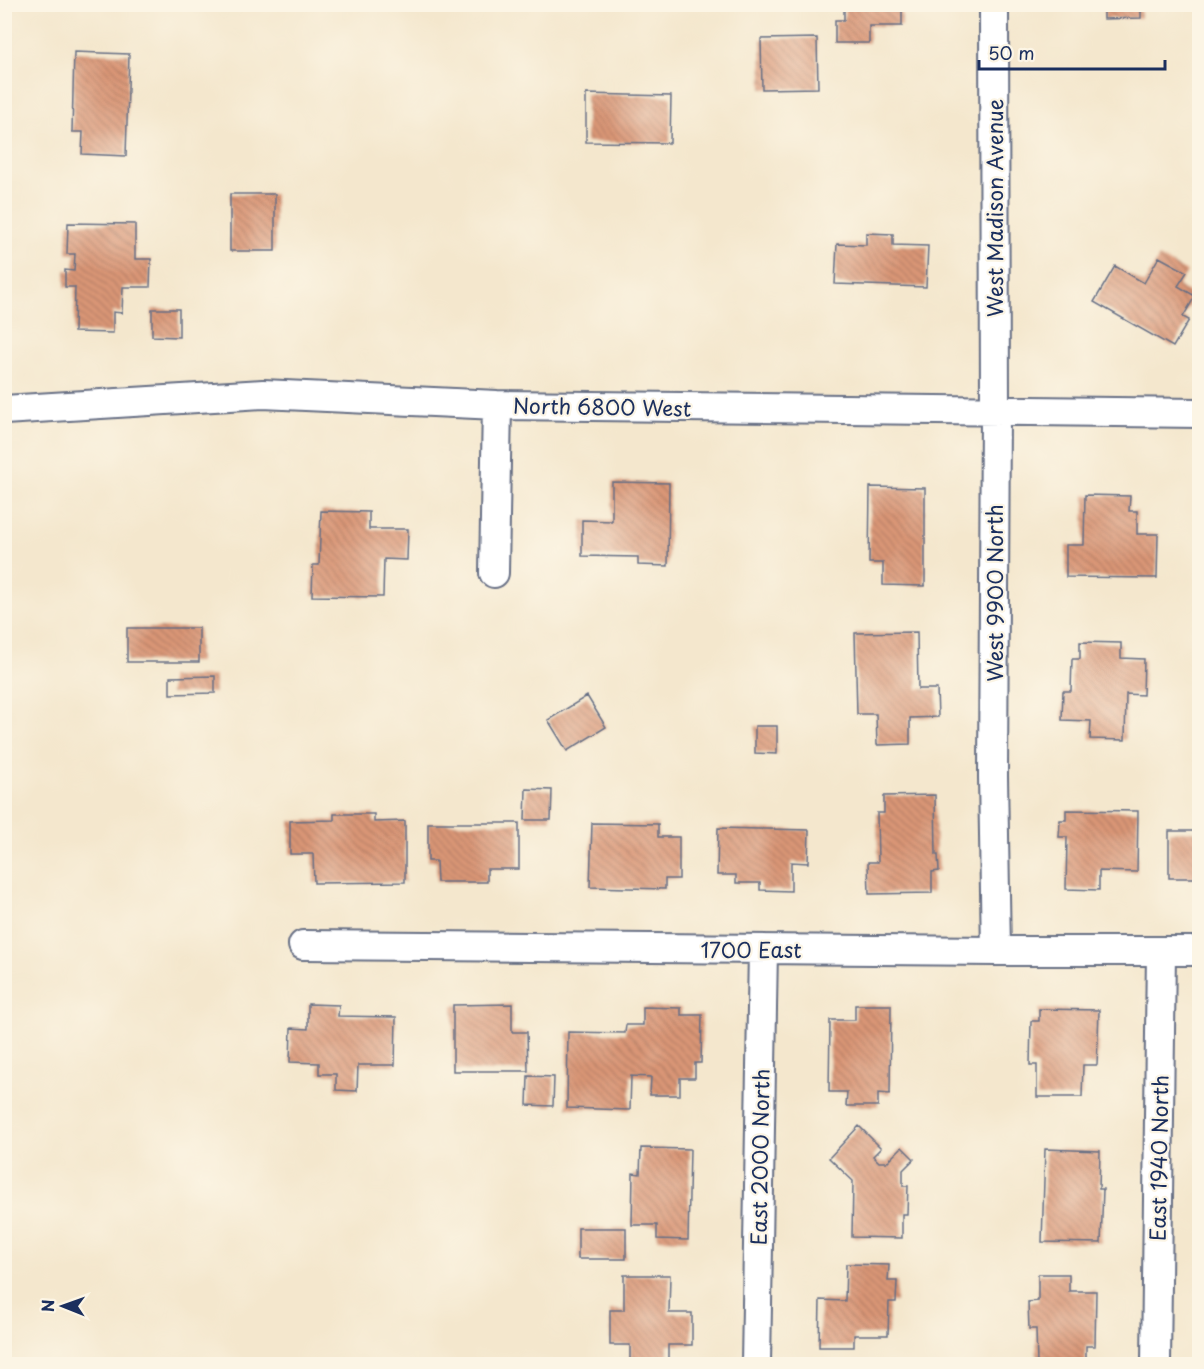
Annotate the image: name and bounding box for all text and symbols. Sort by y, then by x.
scale bar [979,33,1165,71]
text: 50 m [988,39,1035,66]
street label: West Madison Avenue [978,99,1010,317]
street label: North 6800 West [513,388,691,424]
street label: West 9900 North [978,504,1010,682]
street label: 1700 East [700,933,802,965]
street label: East 2000 North [741,1068,777,1246]
street label: East 1940 North [1141,1075,1175,1241]
north arrow [33,1276,93,1336]
text: N [35,1299,59,1312]

